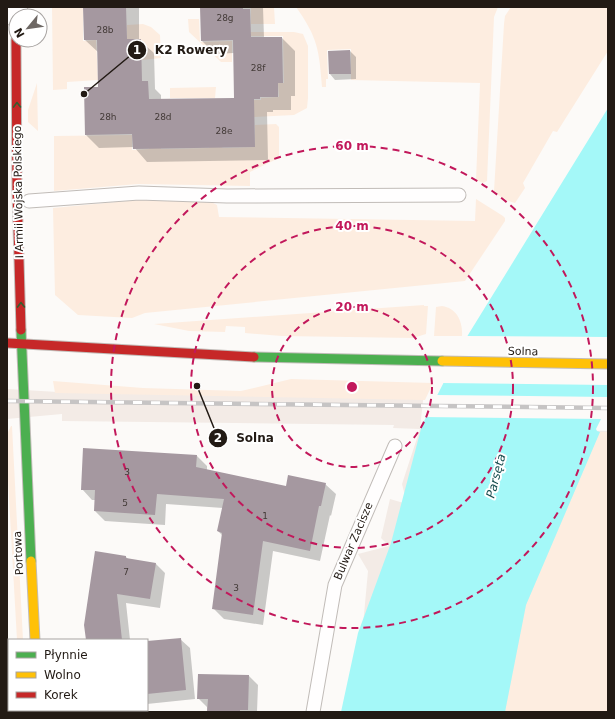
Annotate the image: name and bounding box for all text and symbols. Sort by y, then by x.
north arrow [8,8,48,48]
house number: 28g [216,13,234,23]
text: N [12,25,28,40]
house number: 28b [96,25,114,35]
callout: K2 Rowery [127,38,235,62]
text: 1 [133,43,141,57]
text: K2 Rowery [155,43,227,57]
house number: 28f [251,63,266,73]
one-way arrow [13,102,21,108]
house number: 28h [99,112,117,122]
house number: 28d [154,112,172,122]
street label: I Armii Wojska Polskiego [11,125,26,258]
house number: 28e [216,126,233,136]
text: 60 m [335,139,369,153]
text: 40 m [335,219,369,233]
text: 20 m [335,300,369,314]
one-way arrow [16,302,25,308]
street label: Solna [508,345,538,358]
centre of rings [345,380,359,394]
callout: Solna [208,426,282,450]
text: 2 [214,431,222,445]
text: Solna [236,431,274,445]
water label: Parsęta [483,452,509,500]
house number: 3 [124,467,130,477]
house number: 5 [122,498,128,508]
street label: Bulwar Zacisze [331,500,376,582]
house number: 1 [262,511,268,521]
street label: Portowa [11,531,26,575]
house number: 7 [123,567,129,577]
house number: 3 [233,583,239,593]
legend [8,639,148,711]
text: Płynnie [44,648,88,662]
text: Wolno [44,668,81,682]
text: Korek [44,688,78,702]

